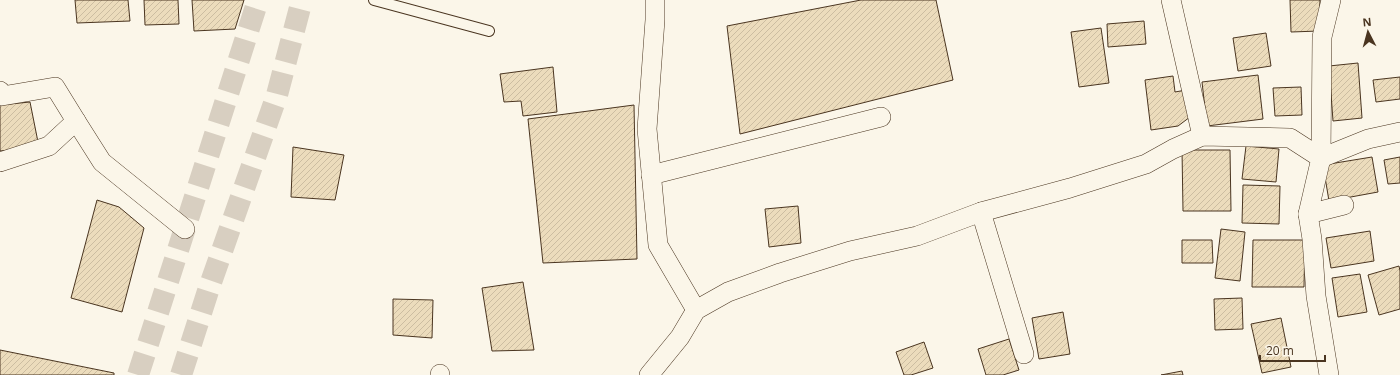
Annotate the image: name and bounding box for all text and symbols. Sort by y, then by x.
north arrow [1348,12,1388,52]
text: N [1362,14,1372,29]
scale bar [1260,337,1325,363]
text: 20 m [1266,342,1294,359]

